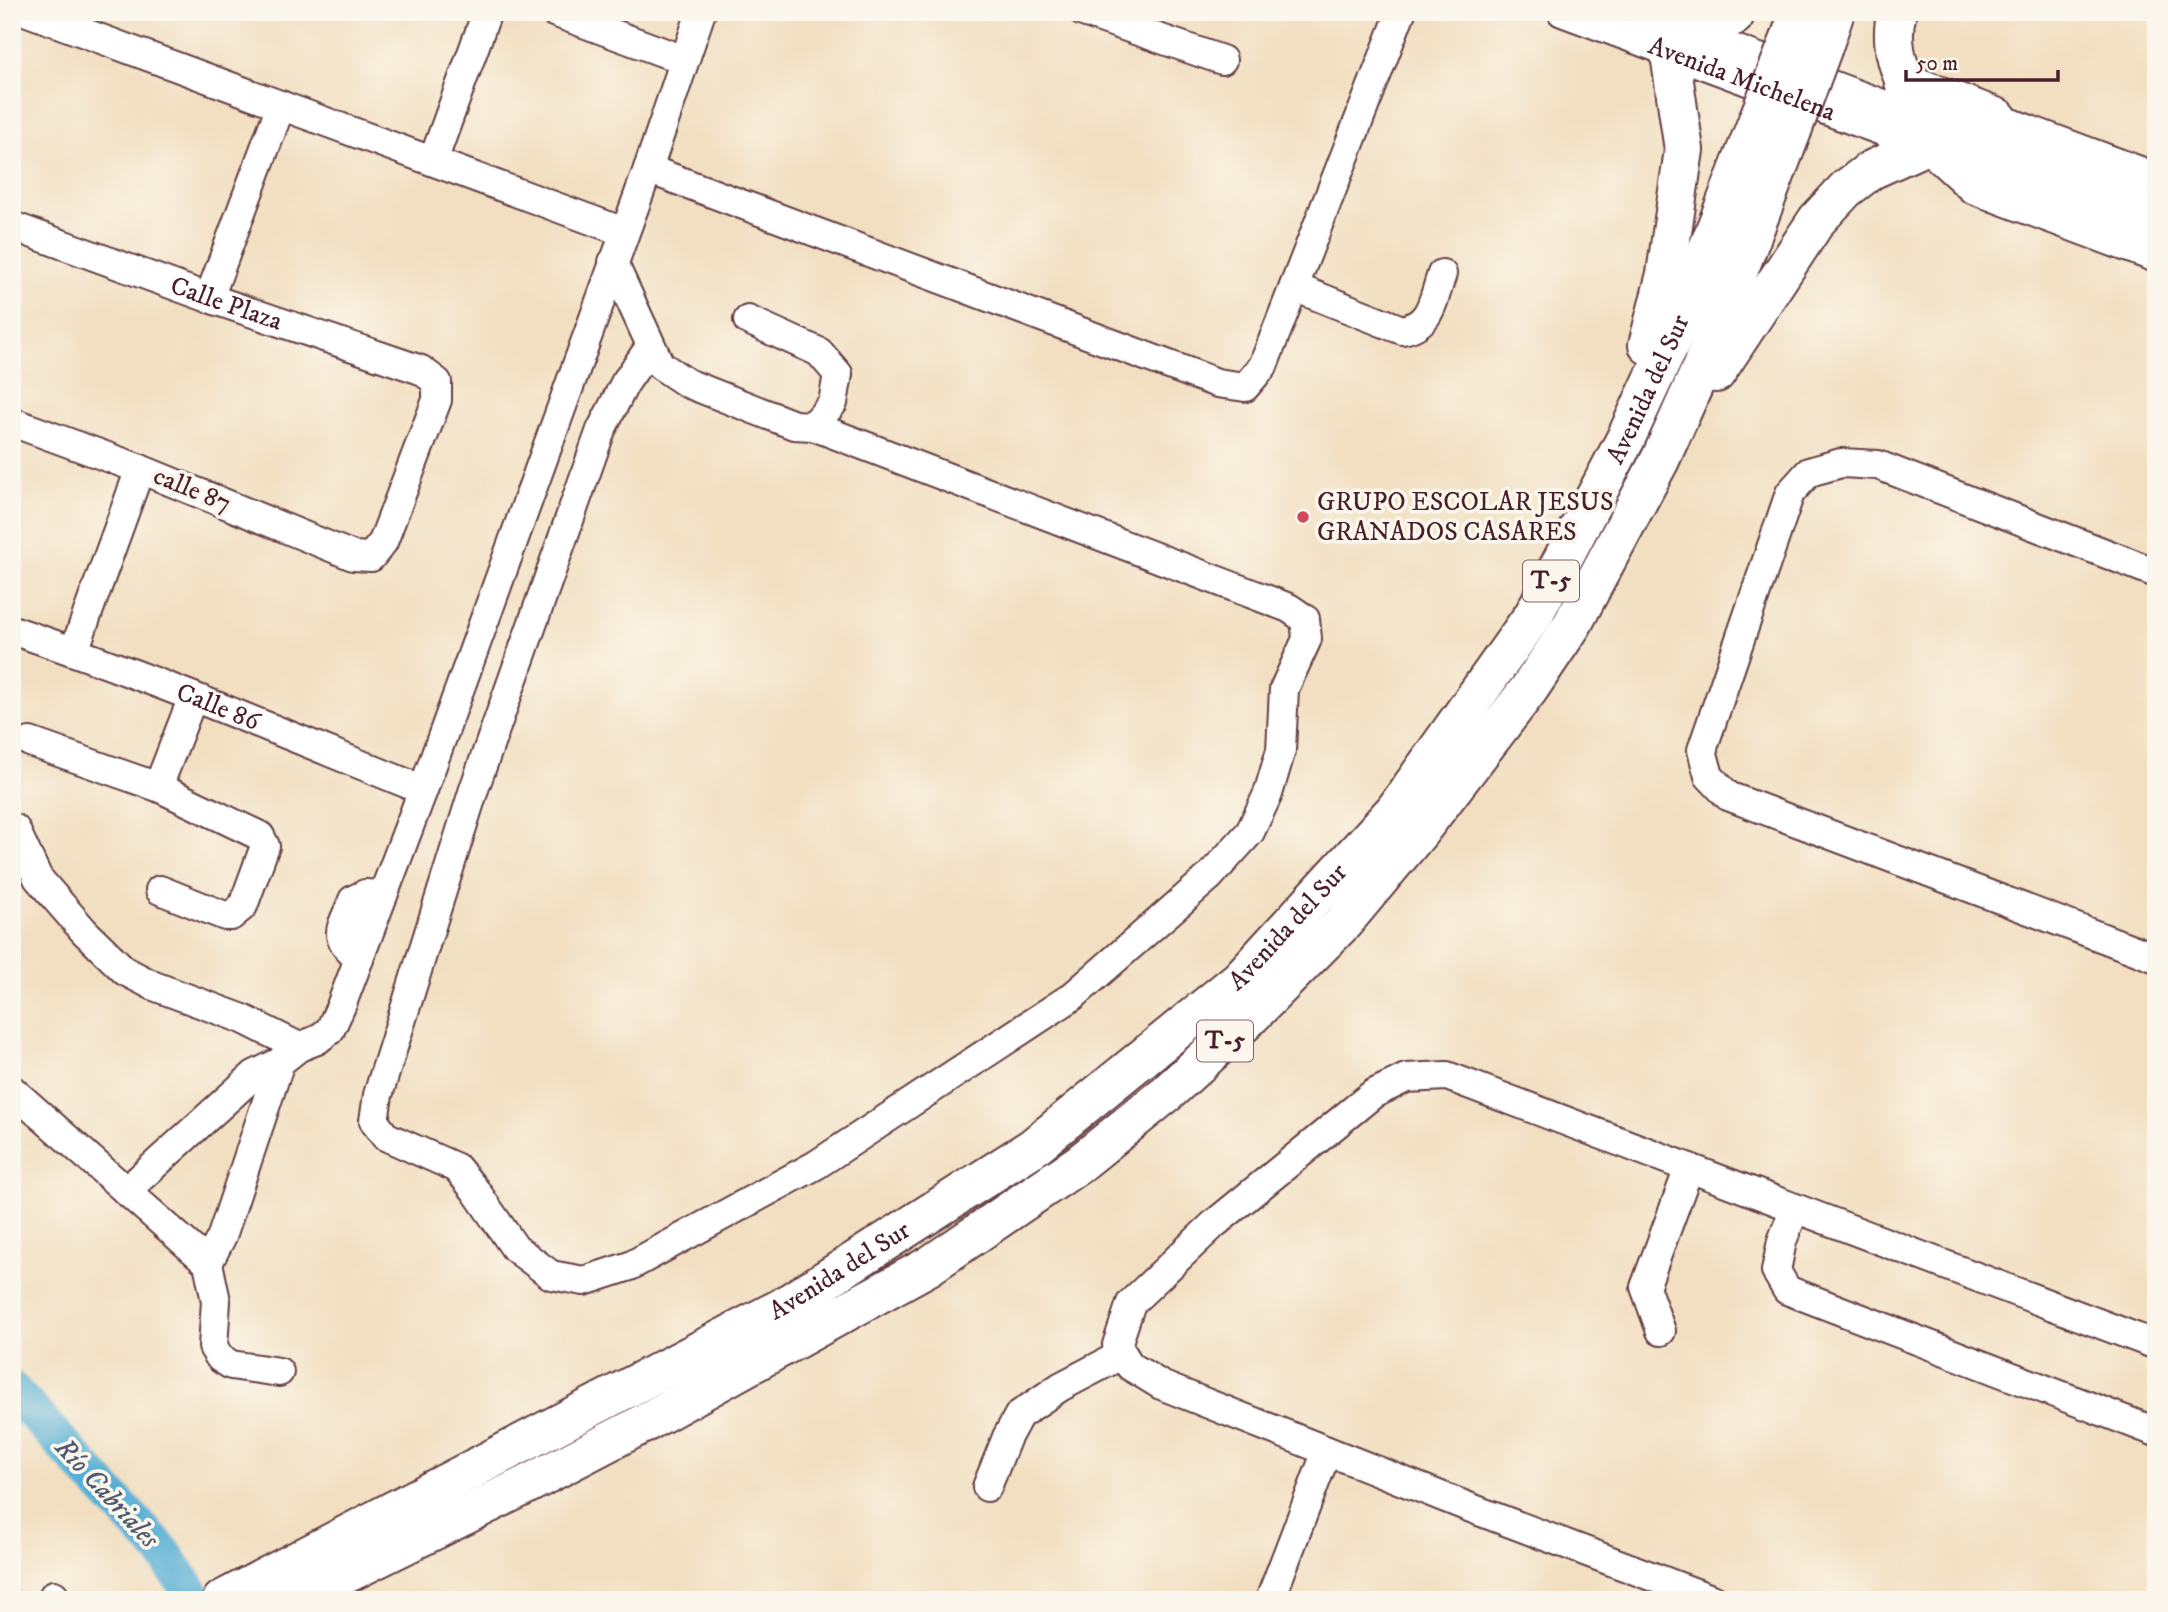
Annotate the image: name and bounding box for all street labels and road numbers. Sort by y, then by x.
street label: Avenida Michelena [1644,29,1840,129]
street label: Calle Plaza [166,269,287,338]
street label: Avenida del Sur [1599,310,1697,470]
street label: calle 87 [148,460,236,520]
road number: T-5 [1523,560,1579,602]
street label: Calle 86 [172,675,266,739]
street label: Avenida del Sur [1222,856,1355,998]
road number: T-5 [1197,1021,1253,1062]
street label: Avenida del Sur [763,1213,917,1328]

